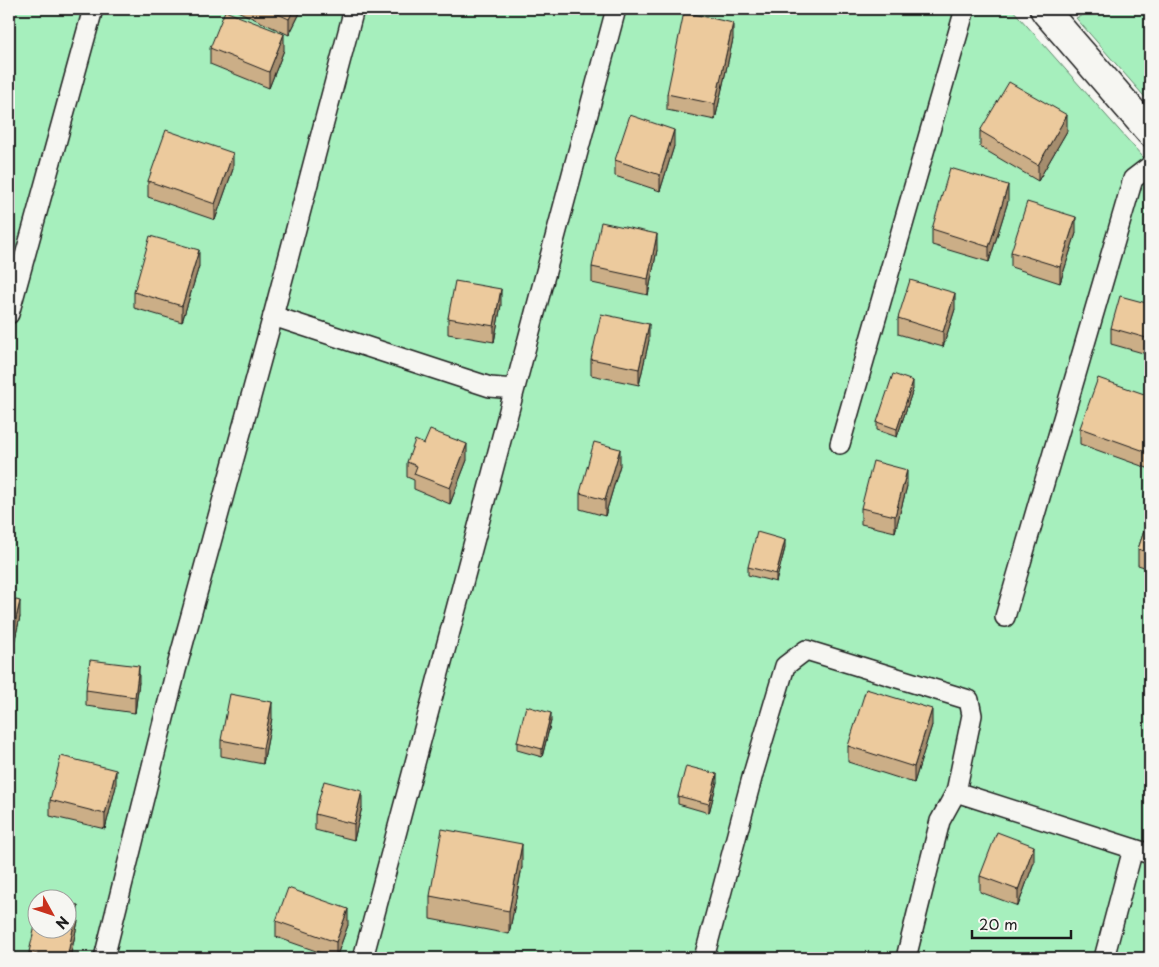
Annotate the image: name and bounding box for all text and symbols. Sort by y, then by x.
north arrow [28,890,78,940]
scale bar [972,907,1070,939]
text: N [51,912,74,934]
text: 20 m [979,912,1018,935]

